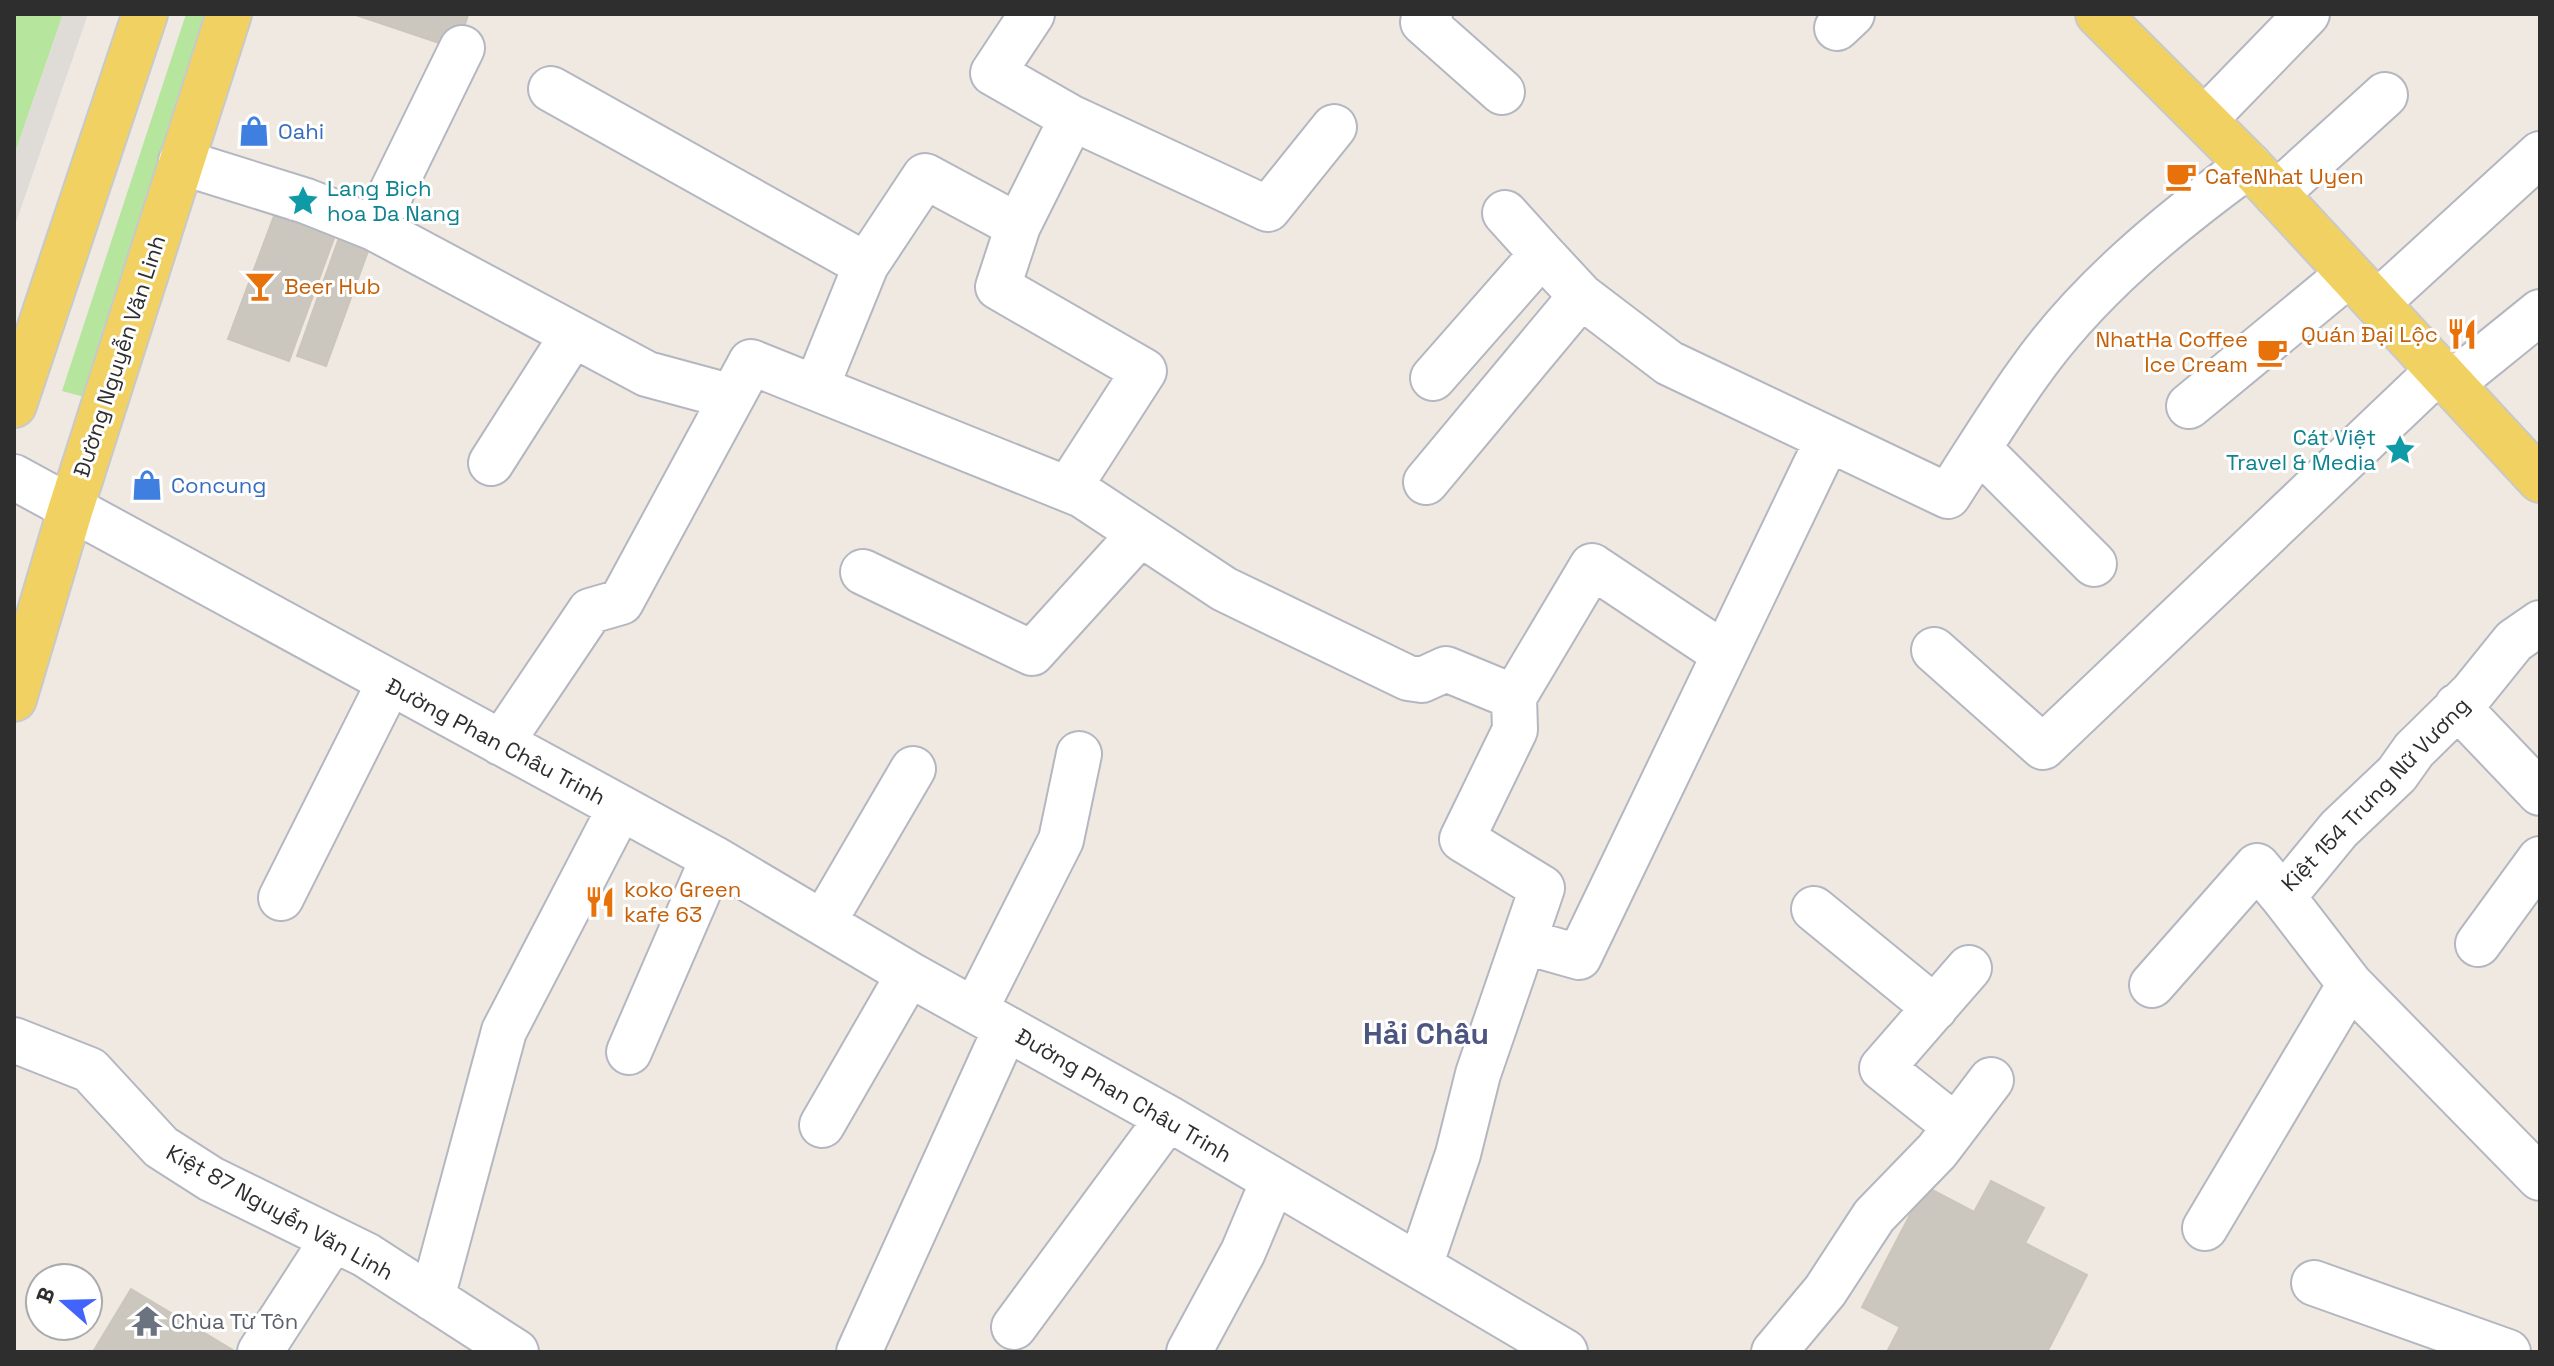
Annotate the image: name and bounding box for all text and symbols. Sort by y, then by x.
shop icon: Oahi [237,114,271,148]
place label: Oahi [278,117,324,145]
cafe icon: CafeNhat Uyen [2164,159,2198,193]
place label: CafeNhat Uyen [2205,162,2364,190]
place label: Lang Bich hoa Da Nang [327,174,460,227]
place icon: Lang Bich hoa Da Nang [286,184,320,218]
street label: Đường Nguyễn Văn Linh [67,232,171,480]
bar icon: Beer Hub [243,269,277,303]
place label: Beer Hub [284,272,381,300]
restaurant icon: Quán Đại Lộc [2445,317,2479,351]
place label: Quán Đại Lộc [2301,320,2438,348]
place label: NhatHa Coffee Ice Cream [2095,325,2248,378]
cafe icon: NhatHa Coffee Ice Cream [2255,335,2289,369]
place label: Cát Việt Travel & Media [2226,423,2376,476]
place icon: Cát Việt Travel & Media [2383,433,2417,467]
shop icon: Concung [130,468,164,502]
place label: Concung [171,471,266,499]
street label: Đường Phan Châu Trinh [381,671,611,811]
street label: Kiệt 154 Trưng Nữ Vương [2275,691,2475,897]
place label: koko Green kafe 63 [624,875,741,928]
restaurant icon: koko Green kafe 63 [583,885,617,919]
district label: Hải Châu [1363,1014,1489,1053]
street label: Đường Phan Châu Trinh [1011,1022,1237,1168]
street label: Kiệt 87 Nguyễn Văn Linh [162,1138,398,1286]
north arrow [24,1262,104,1342]
text: B [30,1284,61,1307]
temple icon: Chùa Từ Tôn [130,1304,164,1338]
place label: Chùa Từ Tôn [171,1307,298,1335]

